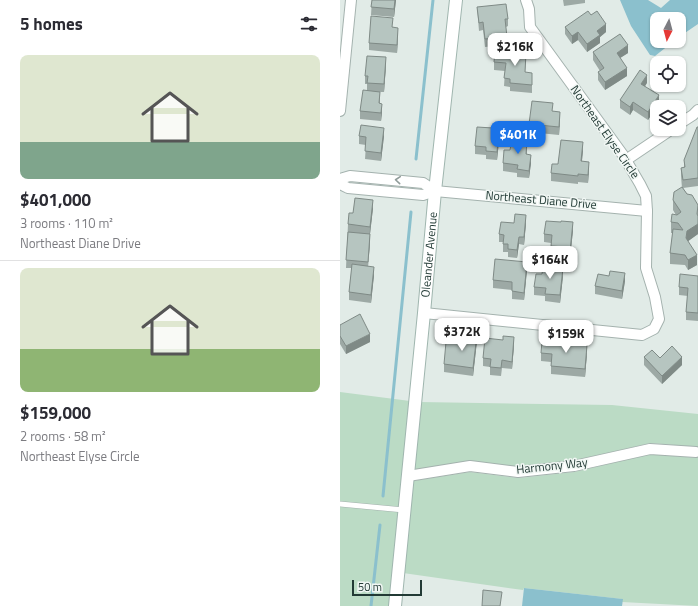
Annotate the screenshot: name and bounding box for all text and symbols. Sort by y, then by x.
text: 5 homes [20,11,83,37]
north arrow [650,12,686,48]
map controls [650,12,686,136]
icon: filters [298,13,320,35]
pin: $216K [487,33,543,67]
text: $216K [497,36,533,56]
button: locate [650,56,686,92]
icon: home [134,81,206,153]
street label: Northeast Elyse Circle [566,81,645,182]
button: layers [650,100,686,136]
pin: $401K [490,121,546,155]
text: $401K [500,124,536,144]
one-way arrow [395,176,401,185]
street label: Northeast Diane Drive [485,185,597,214]
text: $401,000 [20,187,91,213]
street label: Oleander Avenue [415,211,442,298]
text: 3 rooms · 110 m² [20,213,113,233]
text: Northeast Diane Drive [20,233,141,253]
pin: $164K [522,246,578,280]
text: $164K [532,249,568,269]
icon: home [134,294,206,366]
pin: $372K [434,318,490,352]
pin: $159K [538,320,594,354]
text: $372K [444,321,480,341]
text: $159K [548,323,584,343]
text: $159,000 [20,400,91,426]
text: 2 rooms · 58 m² [20,426,106,446]
text: Northeast Elyse Circle [20,446,140,466]
street label: Harmony Way [515,452,589,479]
scale bar [352,578,422,597]
text: 50 m [358,579,382,595]

